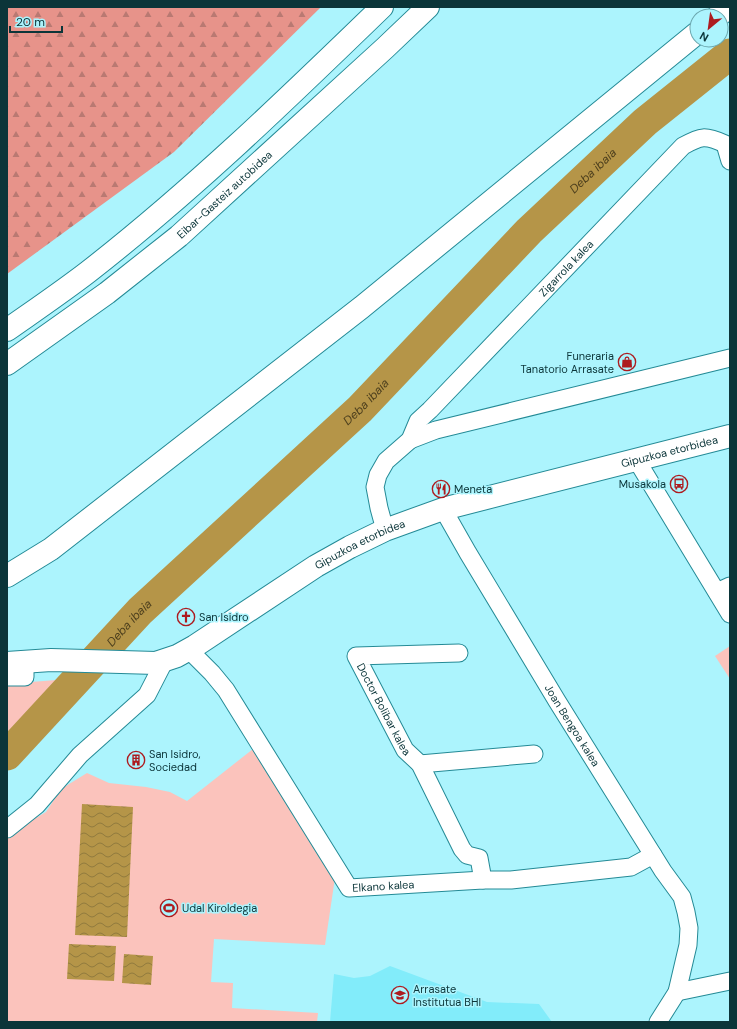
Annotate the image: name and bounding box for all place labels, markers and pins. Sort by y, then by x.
place label: Funeraria Tanatorio Arrasate [520,349,614,376]
shop icon: Funeraria Tanatorio Arrasate [617,352,637,372]
bus stop icon: Musakola [669,474,689,494]
place label: Musakola [619,477,666,491]
restaurant icon: Meneta [431,479,451,499]
place label: Meneta [454,482,492,496]
church icon: San Isidro [176,607,196,627]
place label: San Isidro [199,610,249,624]
place label: San Isidro, Sociedad [149,747,201,774]
building icon: San Isidro, Sociedad [126,750,146,770]
sports icon: Udal Kiroldegia [159,898,179,918]
place label: Udal Kiroldegia [182,901,257,915]
place label: Arrasate Institutua BHI [413,982,481,1009]
school or university icon: Arrasate Institutua BHI [390,985,410,1005]

